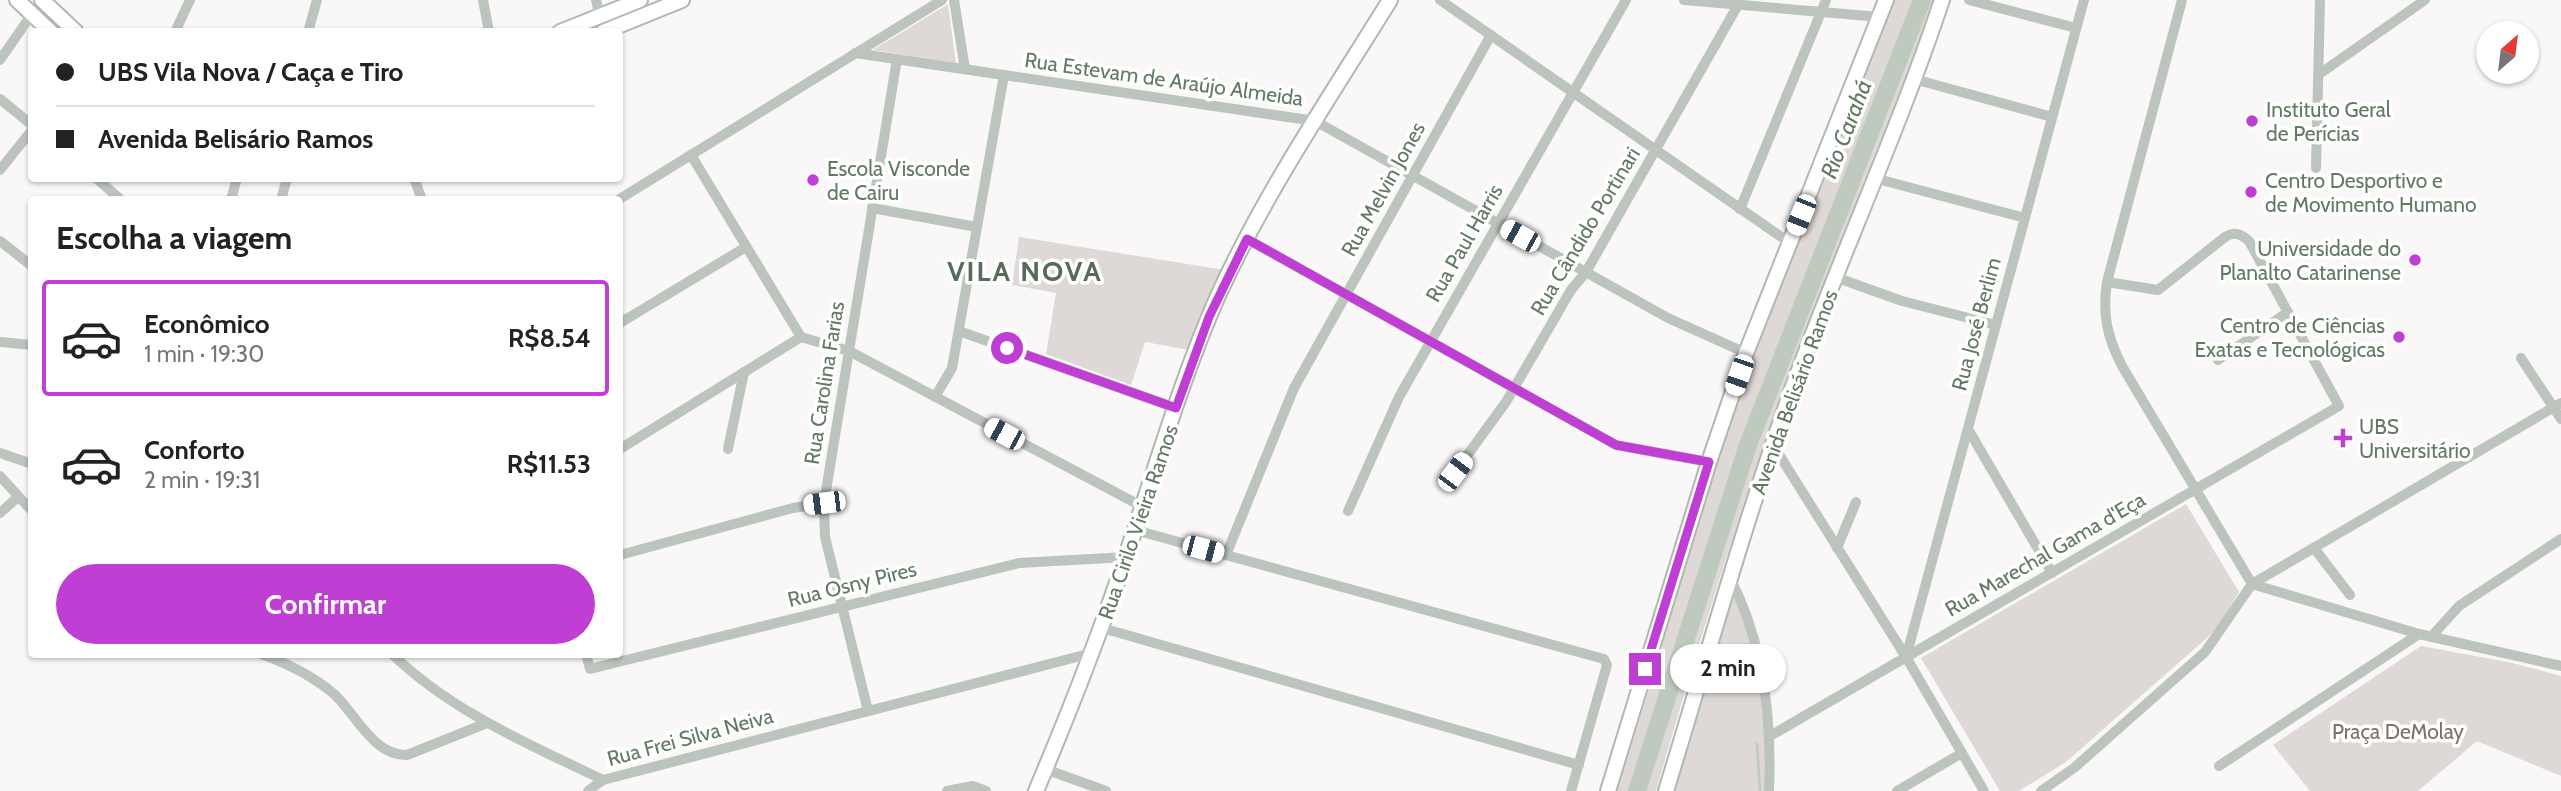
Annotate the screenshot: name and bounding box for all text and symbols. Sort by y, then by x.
north arrow [2476,21,2539,84]
map controls [2476,21,2539,84]
street label: Rua Estevam de Araújo Almeida [1023,47,1305,112]
text: UBS Vila Nova / Caça e Tiro [98,56,403,88]
water label: Rio Carahá [1814,76,1878,182]
place label: Instituto Geral de Perícias [2266,97,2391,146]
marker: Instituto Geral de Perícias [2244,113,2260,129]
street label: Rua Melvin Jones [1336,117,1430,260]
text: Avenida Belisário Ramos [98,123,373,155]
street label: Rua Cândido Portinari [1525,143,1645,319]
place label: Escola Visconde de Cairu [827,156,970,205]
place label: Centro Desportivo e de Movimento Humano [2265,168,2476,217]
marker: Escola Visconde de Cairu [805,172,821,188]
street label: Rua Paul Harris [1420,179,1508,306]
marker: Centro Desportivo e de Movimento Humano [2243,184,2259,200]
car [1784,192,1819,238]
car [1497,217,1544,255]
text: Escolha a viagem [56,218,292,257]
place label: Universidade do Planalto Catarinense [2219,236,2401,285]
marker: Universidade do Planalto Catarinense [2407,252,2423,268]
district label: VILA NOVA [947,254,1103,288]
street label: Rua José Berlim [1946,255,2006,393]
street label: Avenida Belisário Ramos [1745,286,1843,498]
street label: Rua Carolina Farias [799,299,849,466]
icon: car [60,307,123,370]
text: Econômico [144,308,270,340]
place label: Centro de Ciências Exatas e Tecnológicas [2194,313,2385,362]
text: R$8.54 [508,322,591,354]
marker: Centro de Ciências Exatas e Tecnológicas [2391,329,2407,345]
route start [991,332,1023,364]
text: 1 min · 19:30 [144,340,264,368]
car [1723,352,1756,398]
place label: UBS Universitário [2359,414,2471,463]
car [981,415,1028,453]
street label: Rua Cirilo Vieira Ramos [1093,421,1183,623]
marker: UBS Universitário [2333,428,2353,448]
icon: car [60,433,123,496]
text: Conforto [144,434,245,466]
text: R$11.53 [507,448,591,480]
car [1434,449,1477,495]
text: 2 min · 19:31 [144,466,260,494]
street label: Rua Marechal Gama d'Eça [1941,487,2149,621]
car [802,490,847,516]
car [1180,533,1227,565]
street label: Rua Osny Pires [785,556,919,612]
button: Confirmar [56,564,595,644]
callout: 2 min [1670,644,1785,694]
route end [1629,653,1661,685]
text: 2 min [1700,654,1756,682]
street label: Rua Frei Silva Neiva [604,703,776,771]
park label: Praça DeMolay [2332,719,2464,744]

